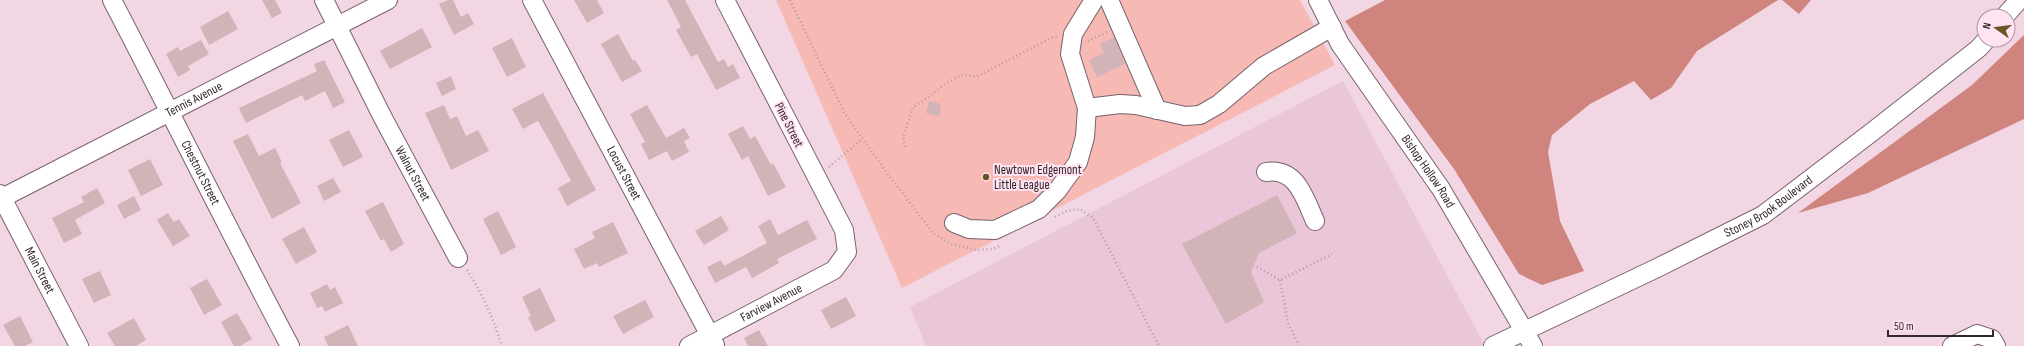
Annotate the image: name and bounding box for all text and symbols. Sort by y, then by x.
north arrow [1976,8,2016,48]
text: N [1980,21,1994,30]
street label: Tennis Avenue [163,78,225,121]
street label: Pine Street [771,100,807,150]
street label: Bishop Hollow Road [1398,132,1458,211]
street label: Chestnut Street [177,138,224,208]
street label: Walnut Street [392,143,434,204]
street label: Locust Street [603,143,645,203]
place label: Newtown Edgemont Little League [994,162,1082,193]
marker: Newtown Edgemont Little League [981,172,991,182]
street label: Stoney Brook Boulevard [1721,172,1816,241]
street label: Main Street [21,244,58,296]
street label: Farview Avenue [738,280,805,326]
scale bar [1888,312,1993,338]
text: 50 m [1894,319,1914,334]

